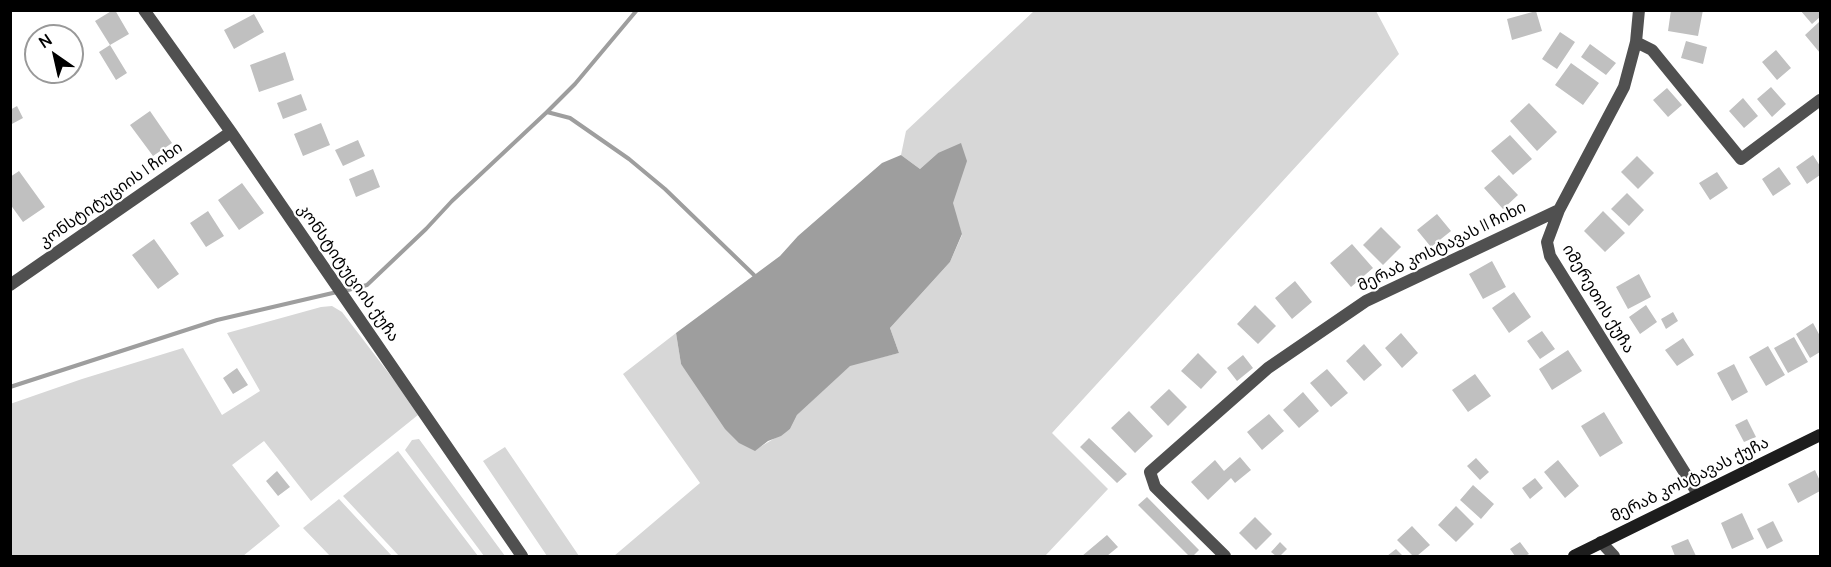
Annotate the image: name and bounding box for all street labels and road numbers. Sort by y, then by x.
street label: კონსტიტუციის I ჩიხი [35,138,187,252]
street label: მერაბ კოსტავას II ჩიხი [1355,198,1529,296]
street label: კონსტიტუციის ქუჩა [293,200,403,346]
street label: იმერეთის ქუჩა [1558,241,1638,357]
street label: მერაბ კოსტავას ქუჩა [1608,433,1772,527]

